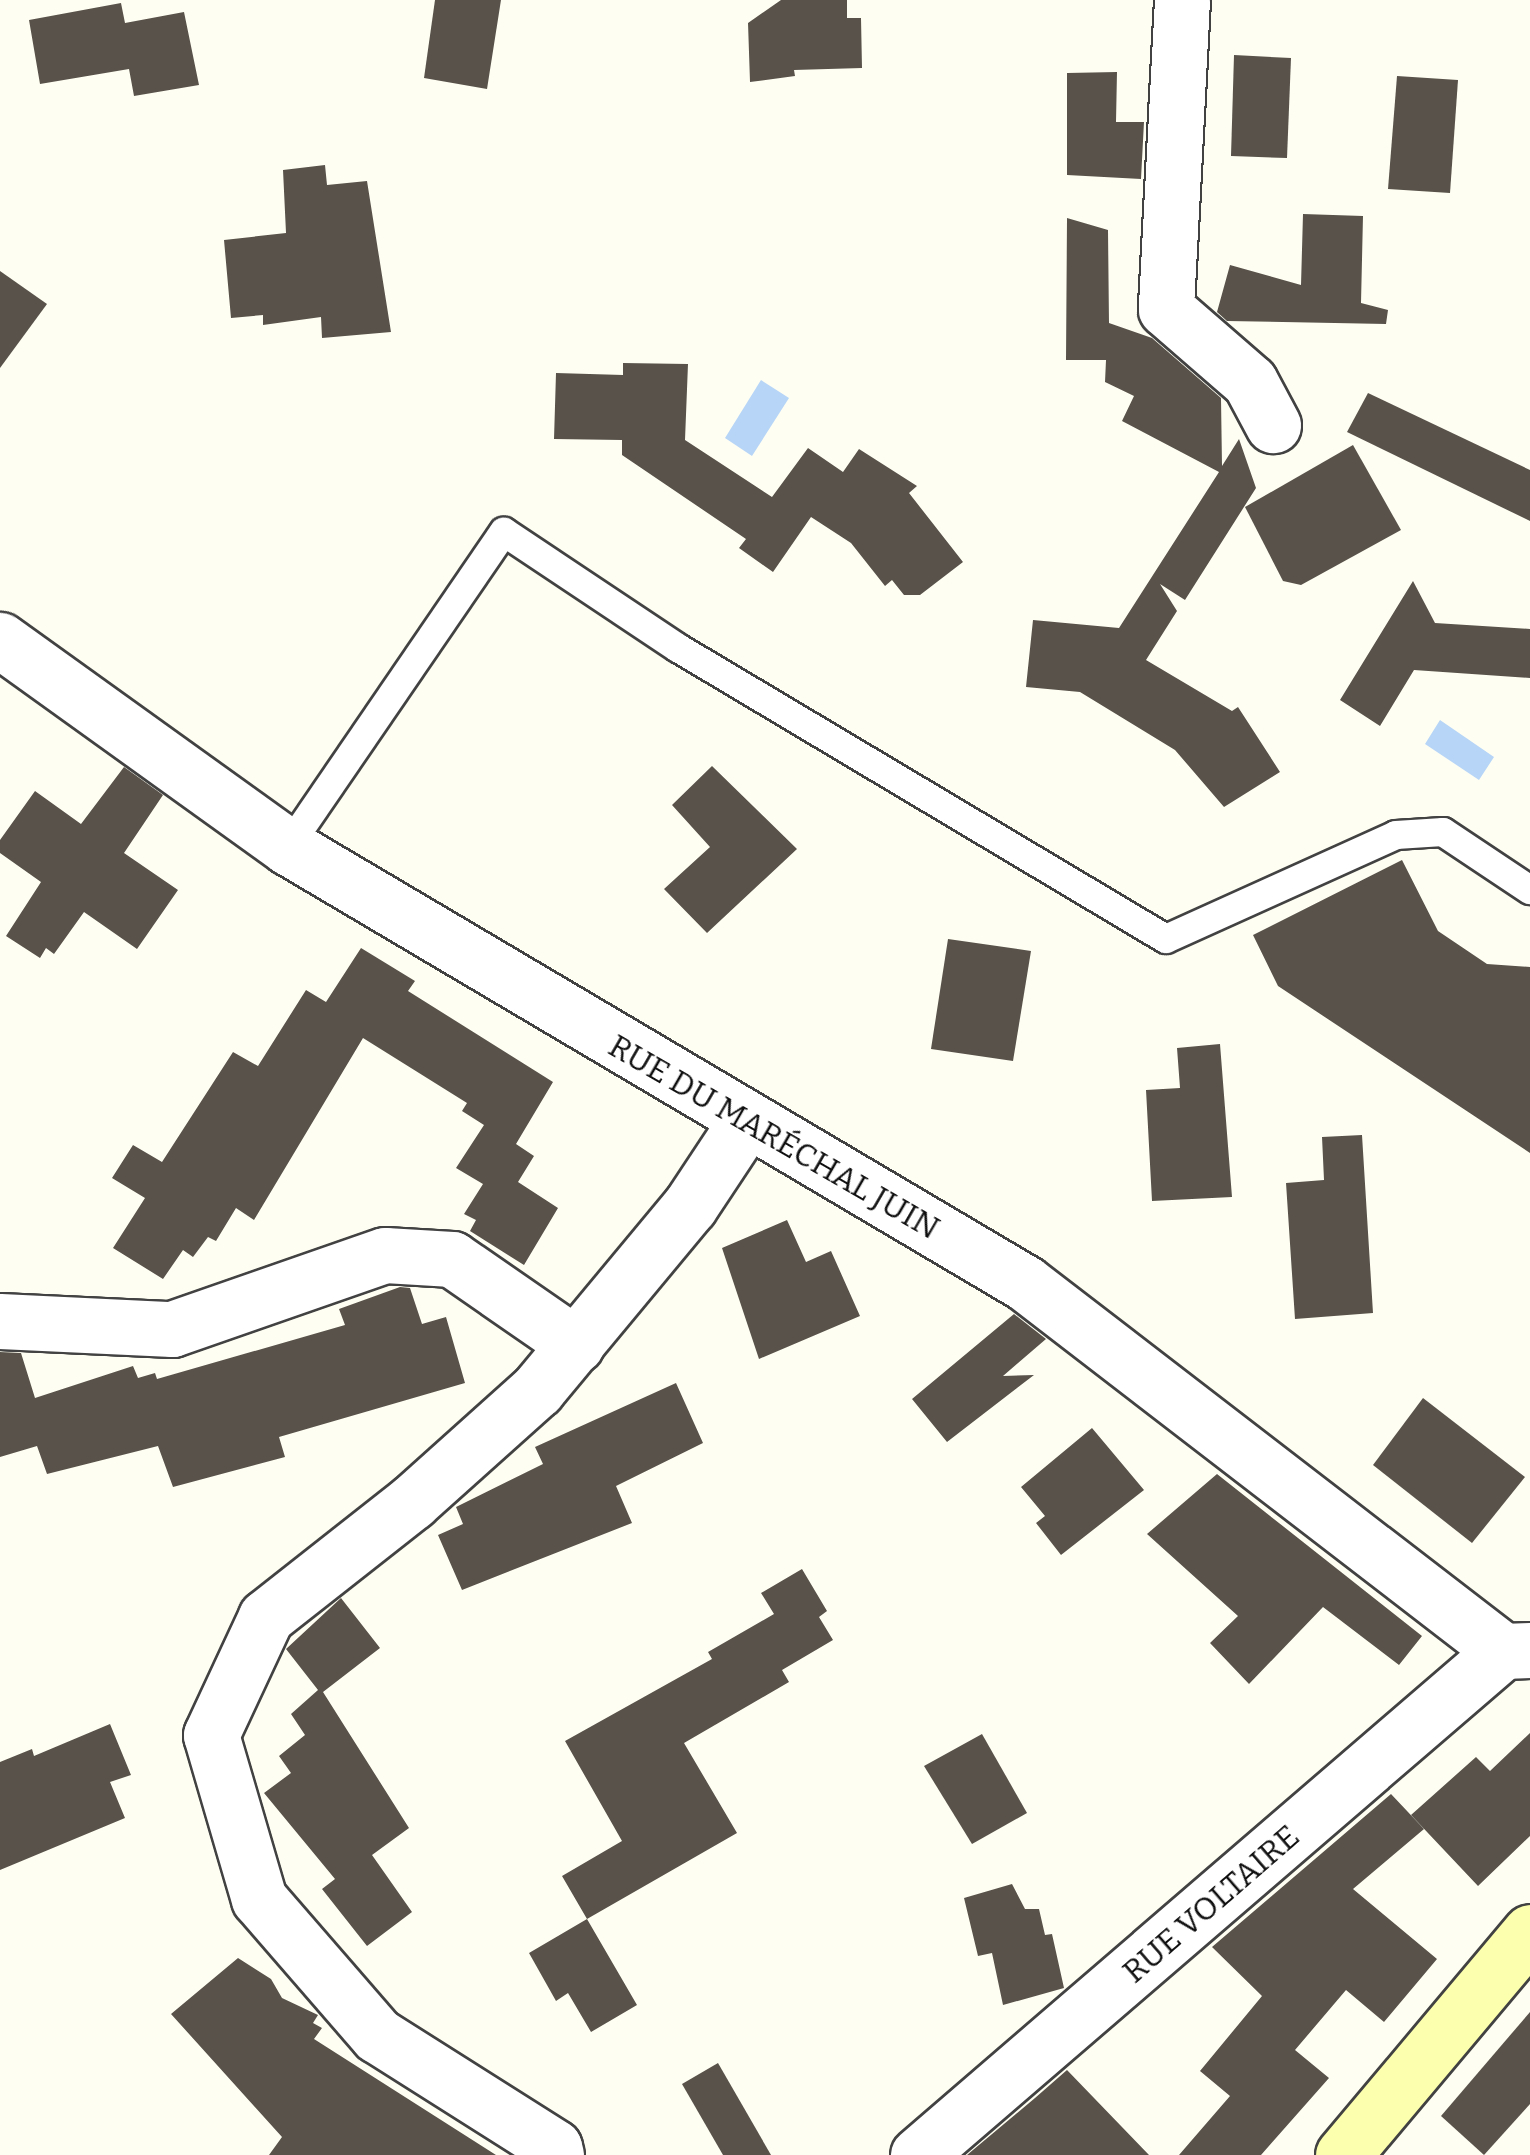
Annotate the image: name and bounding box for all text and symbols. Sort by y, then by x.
street label: RUE DU MARÉCHAL JUIN [602,1027,946,1247]
street label: RUE VOLTAIRE [1115,1817,1307,1991]

